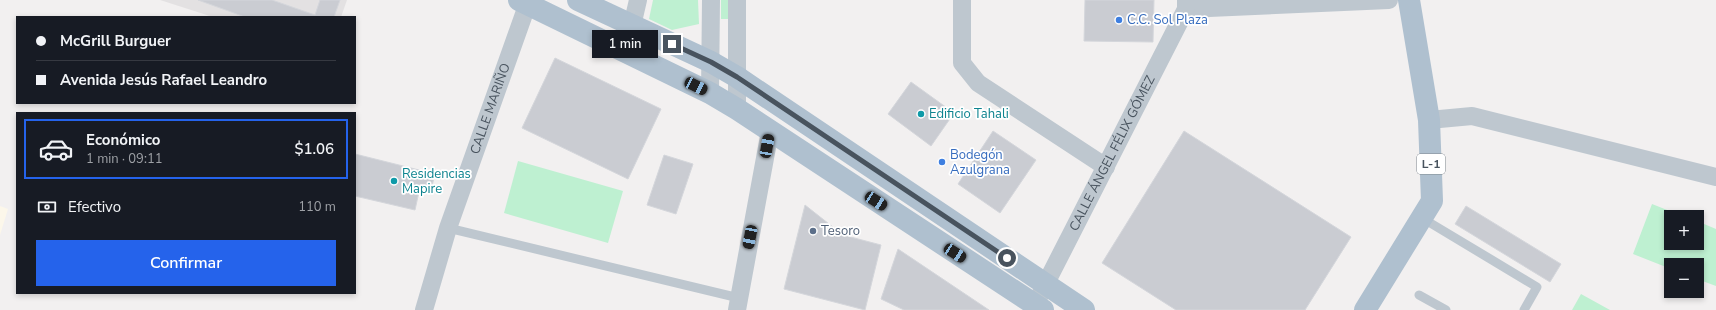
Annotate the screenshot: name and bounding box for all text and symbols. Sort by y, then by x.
place label: C.C. Sol Plaza [1127,11,1208,29]
marker: C.C. Sol Plaza [1114,15,1124,25]
callout: 1 min [592,30,658,58]
text: McGrill Burguer [60,31,171,51]
text: 1 min [608,35,642,53]
route end [663,35,681,53]
street label: CALLE MARIÑO [466,61,515,157]
text: Avenida Jesús Rafael Leandro [60,70,267,90]
street label: CALLE ÁNGEL FÉLIX GÓMEZ [1065,72,1160,234]
car [683,75,709,97]
place label: Edificio Tahali [929,105,1009,123]
marker: Edificio Tahali [916,109,926,119]
text: Económico [86,130,160,150]
icon: car [38,131,74,167]
car [759,133,775,159]
text: $1.06 [294,139,334,159]
place label: Bodegón Azulgrana [950,146,1010,179]
text: 1 min · 09:11 [86,150,162,168]
road number: L-1 [1417,154,1445,174]
marker: Bodegón Azulgrana [937,157,947,167]
place label: Residencias Mapire [402,165,471,198]
marker: Residencias Mapire [389,176,399,186]
car [863,189,889,213]
icon: cash [36,196,58,218]
text: Efectivo [68,197,121,217]
text: 110 m [298,198,336,216]
map controls [1664,210,1704,298]
button: + [1664,210,1704,250]
place label: Tesoro [821,222,860,240]
car [742,224,758,250]
marker: Tesoro [808,226,818,236]
button: Confirmar [36,240,336,286]
car [942,241,968,265]
route start [998,249,1016,267]
button: − [1664,258,1704,298]

